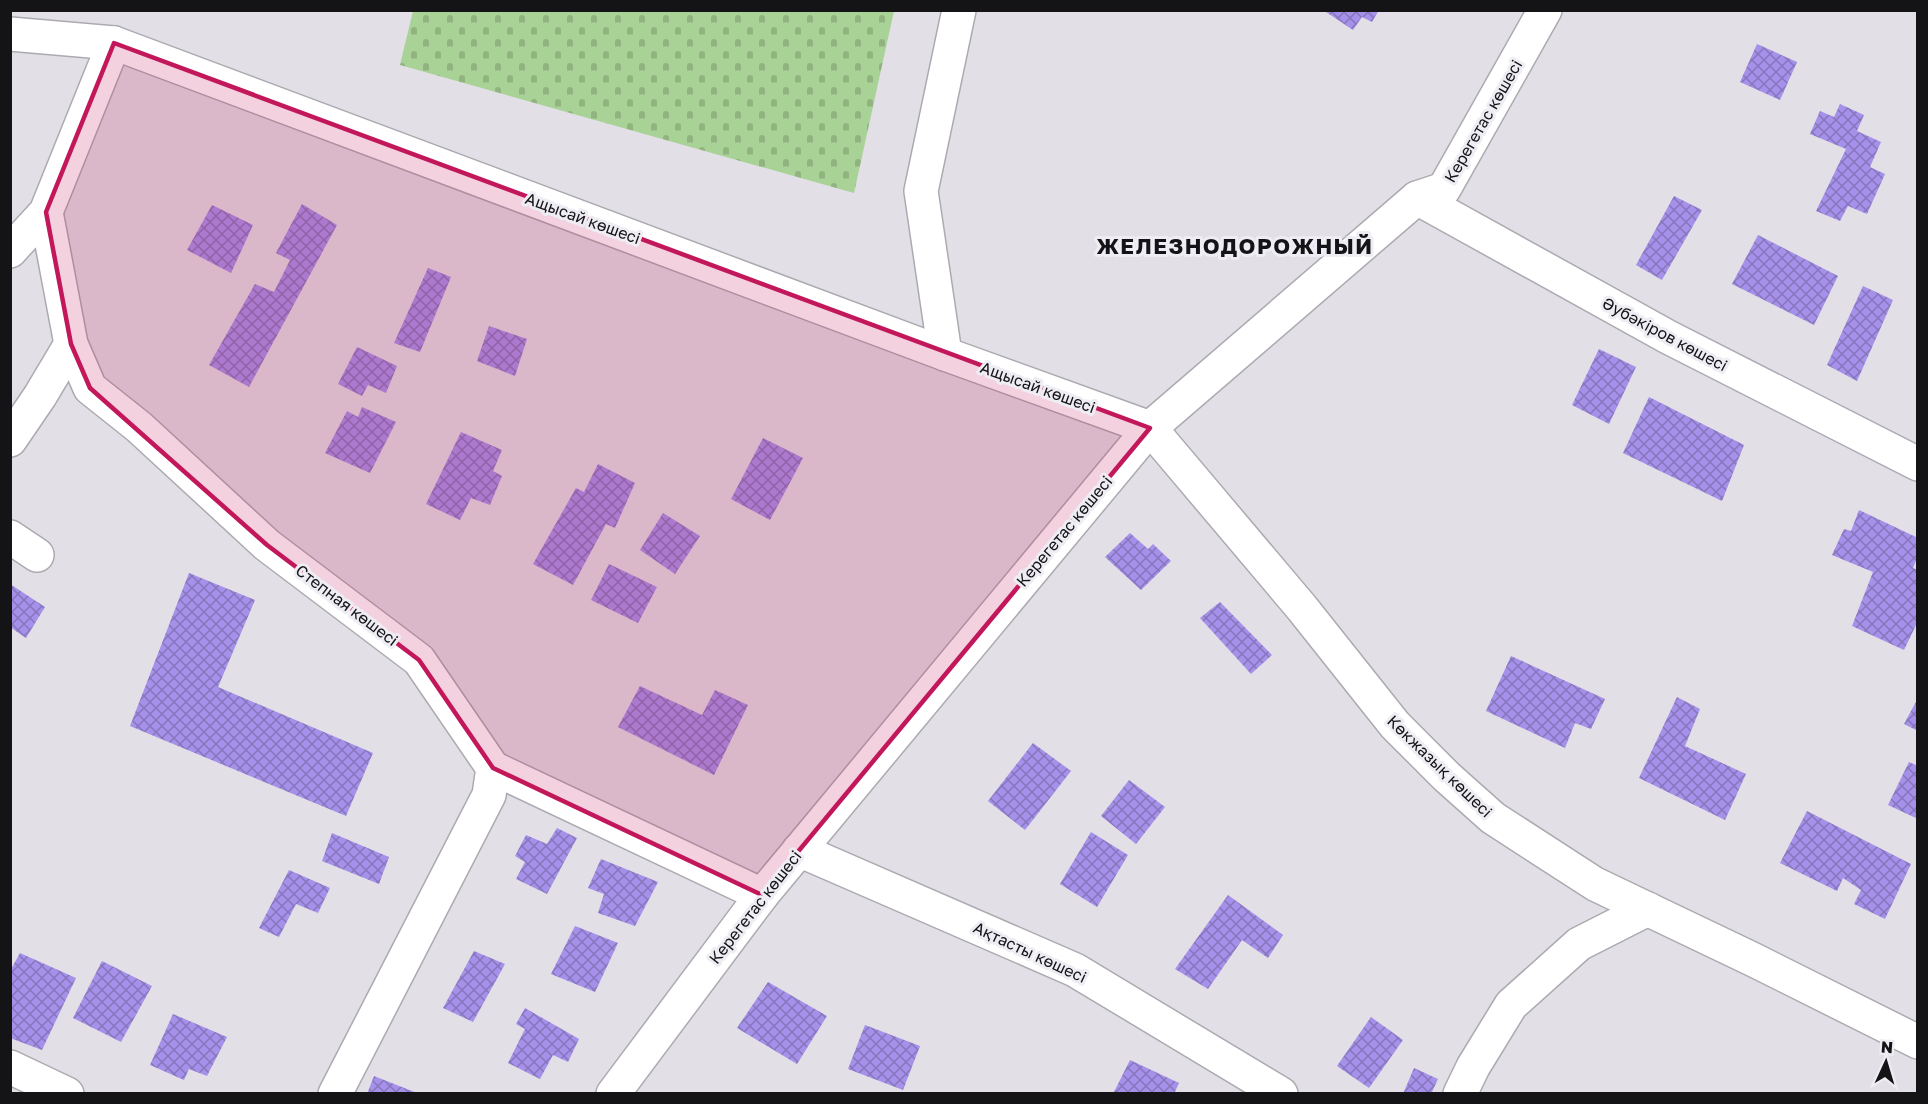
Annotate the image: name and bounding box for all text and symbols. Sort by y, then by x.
street label: Керегетас көшесі [1440,56,1526,186]
street label: Ащысай көшесі [523,188,643,248]
district label: ЖЕЛЕЗНОДОРОЖНЫЙ [1096,232,1374,259]
street label: Әубәкіров көшесі [1599,293,1731,375]
street label: Ащысай көшесі [978,357,1098,417]
street label: Керегетас көшесі [1012,471,1116,591]
street label: Степная көшесі [292,560,402,650]
street label: Көкжазық көшесі [1383,711,1497,821]
street label: Керегетас көшесі [704,846,806,968]
street label: Ақтасты көшесі [970,917,1090,987]
north arrow [1856,1032,1916,1092]
text: N [1880,1037,1894,1057]

